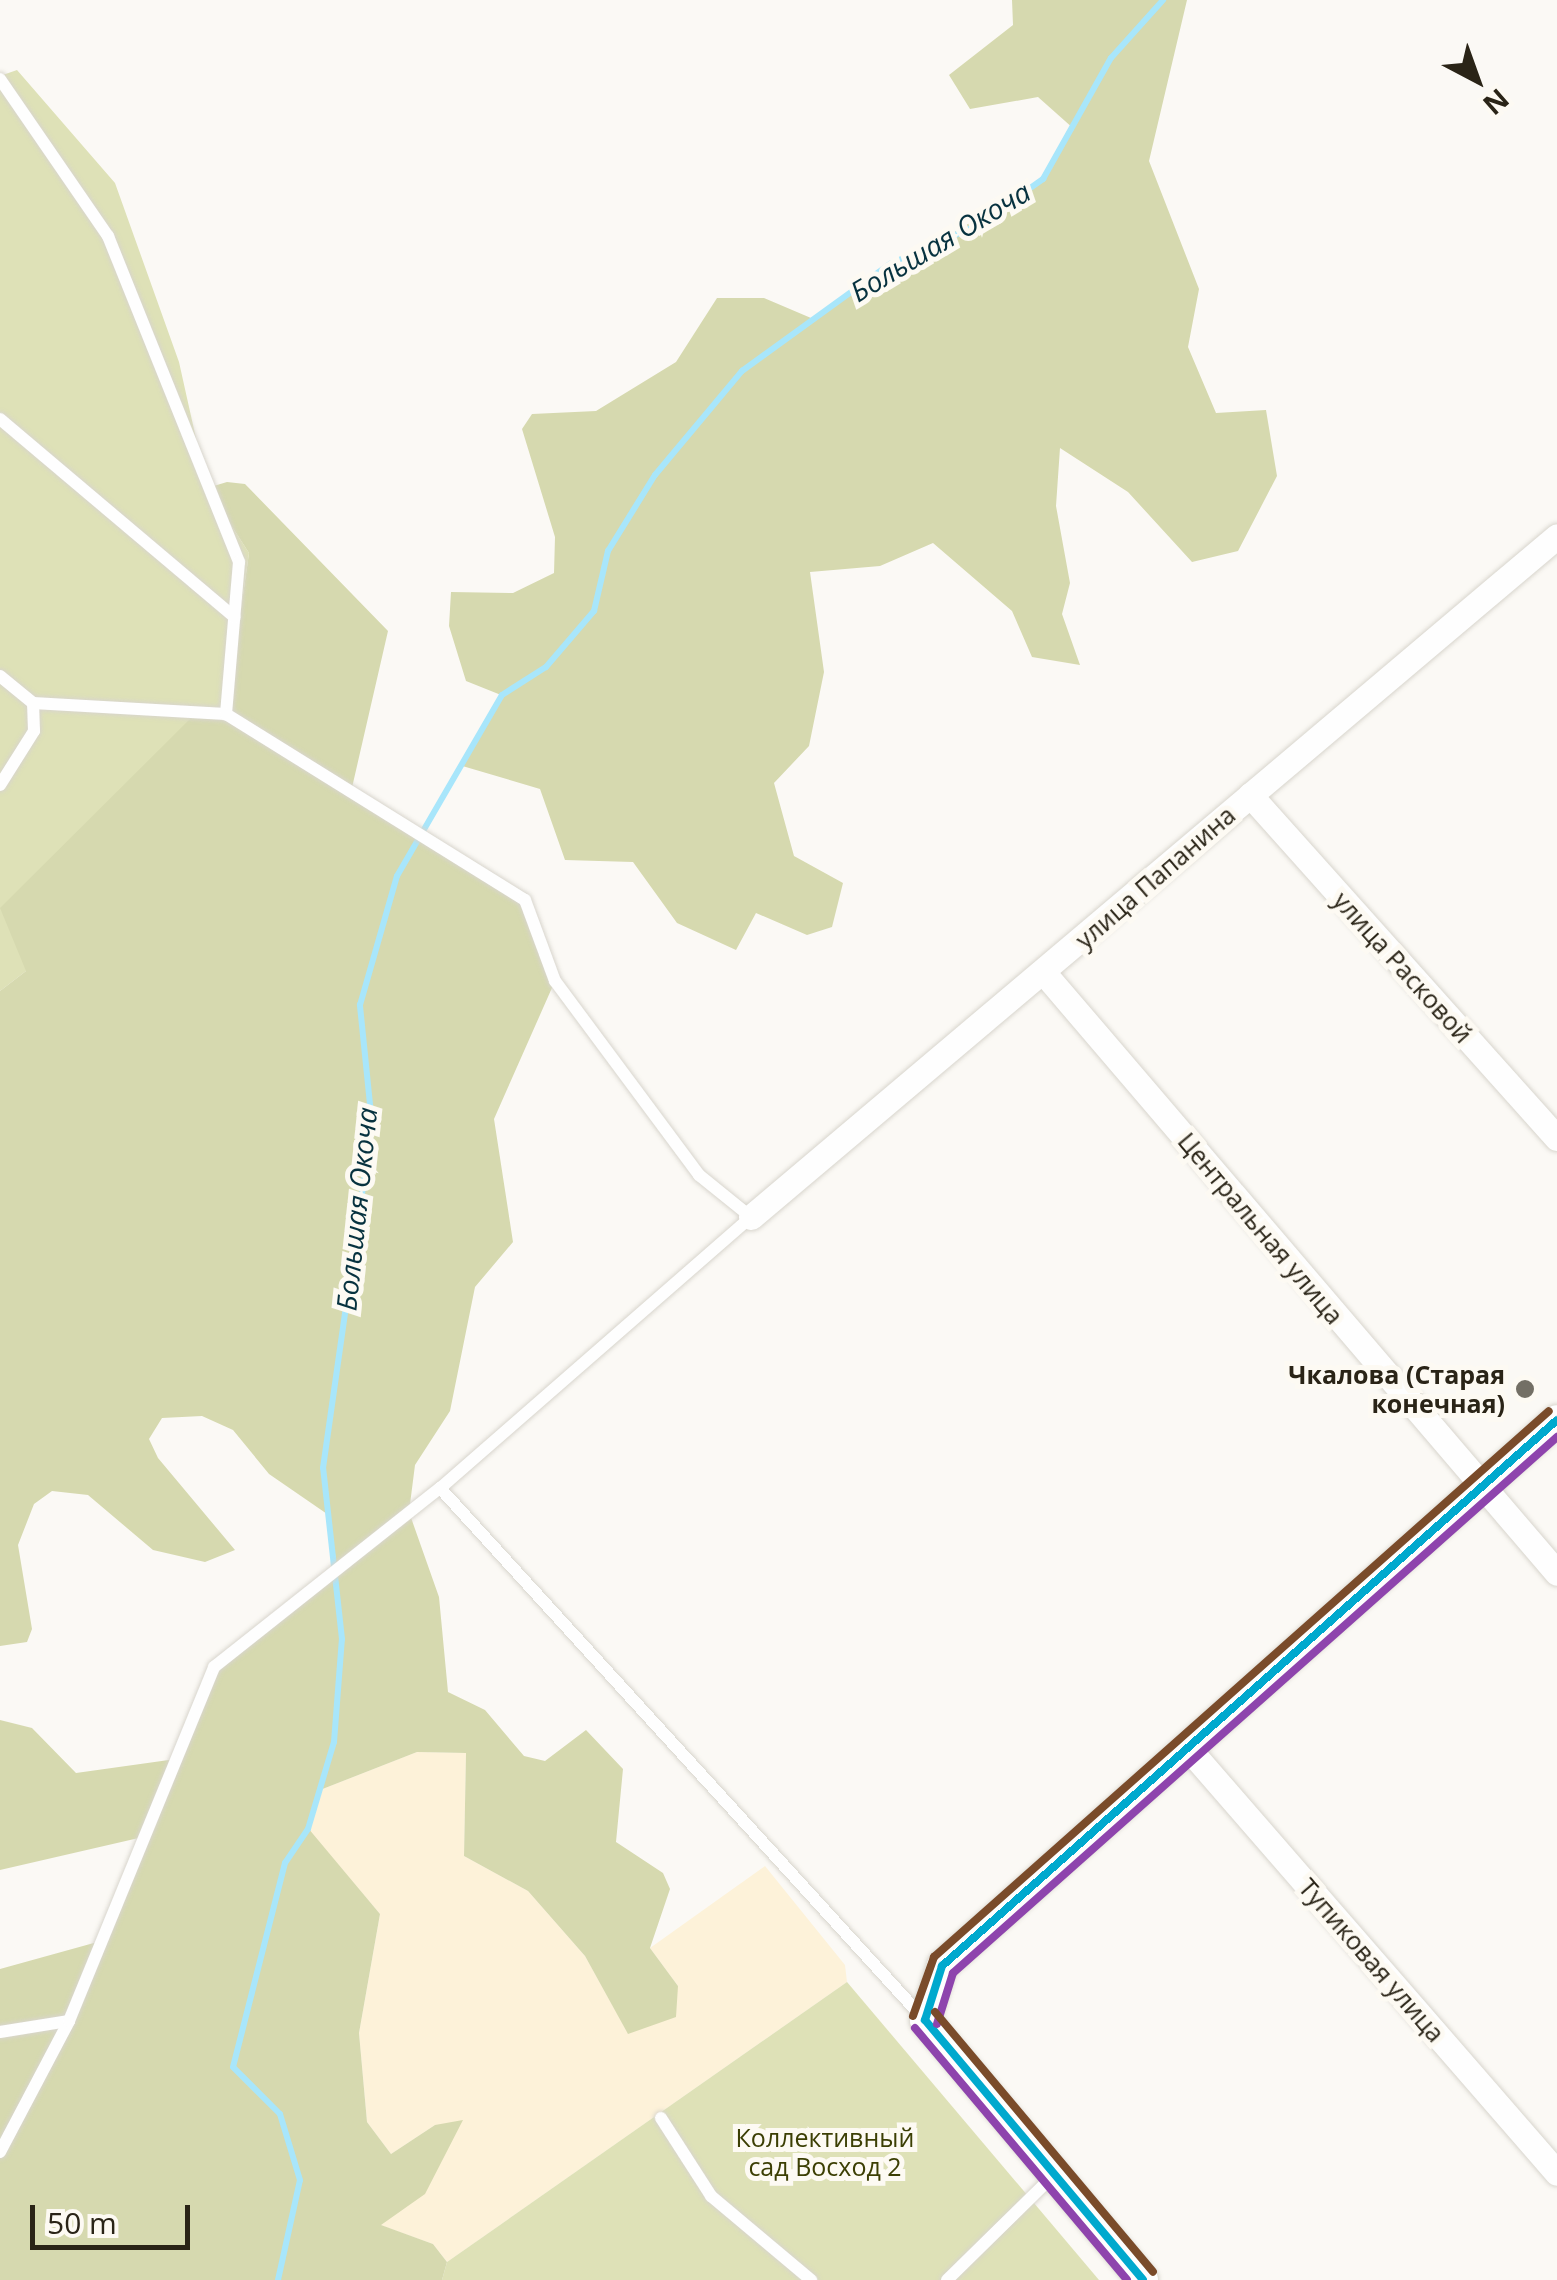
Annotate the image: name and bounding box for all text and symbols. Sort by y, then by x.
north arrow [1427,30,1527,130]
text: N [1476,81,1518,124]
water label: Большая Окоча [844,174,1036,308]
street label: улица Папанина [1069,800,1241,954]
street label: улица Расковой [1327,885,1479,1049]
water label: Большая Окоча [329,1106,383,1312]
street label: Центральная улица [1172,1126,1350,1330]
place label: Чкалова (Старая конечная) [1288,1360,1505,1419]
marker: Чкалова (Старая конечная) [1514,1378,1536,1400]
street label: Тупиковая улица [1293,1872,1451,2048]
park label: Коллективный сад Восход 2 [736,2123,914,2182]
scale bar [35,2185,195,2247]
text: 50 m [47,2202,117,2243]

